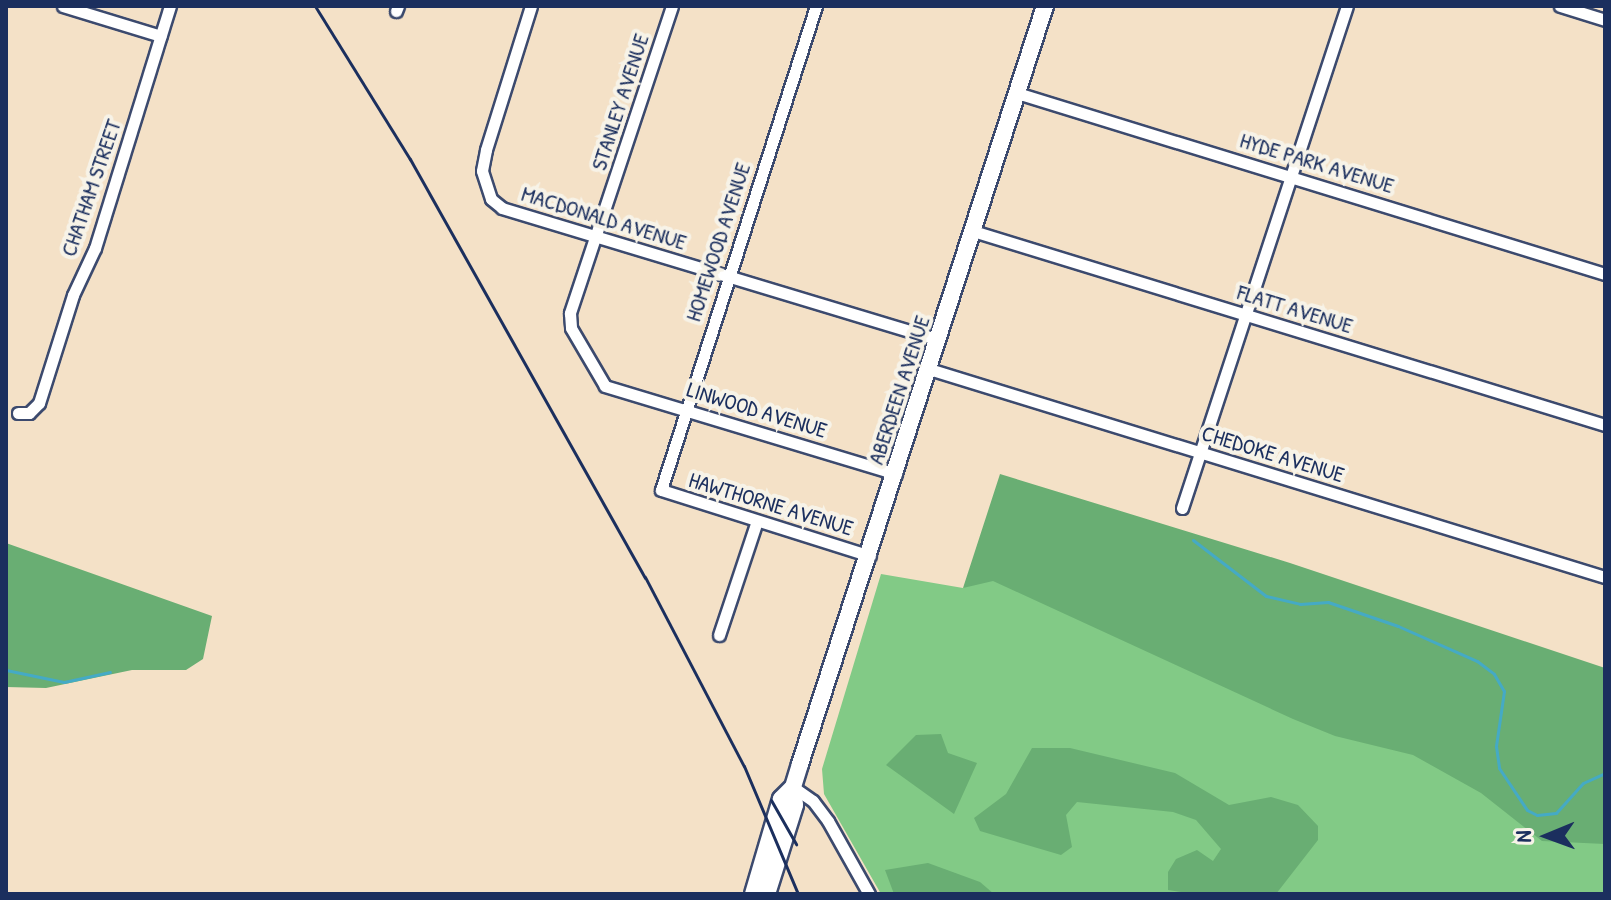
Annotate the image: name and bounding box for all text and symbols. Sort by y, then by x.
street label: STANLEY AVENUE [586,30,654,174]
street label: CHATHAM STREET [55,116,127,260]
street label: HYDE PARK AVENUE [1237,127,1397,199]
street label: HOMEWOOD AVENUE [680,159,756,325]
street label: MACDONALD AVENUE [518,180,690,256]
street label: FLATT AVENUE [1234,279,1356,339]
street label: ABERDEEN AVENUE [863,312,935,468]
street label: LINWOOD AVENUE [684,376,830,444]
street label: CHEDOKE AVENUE [1199,420,1347,488]
street label: HAWTHORNE AVENUE [686,466,856,542]
north arrow [1507,796,1587,876]
text: N [1508,830,1538,843]

